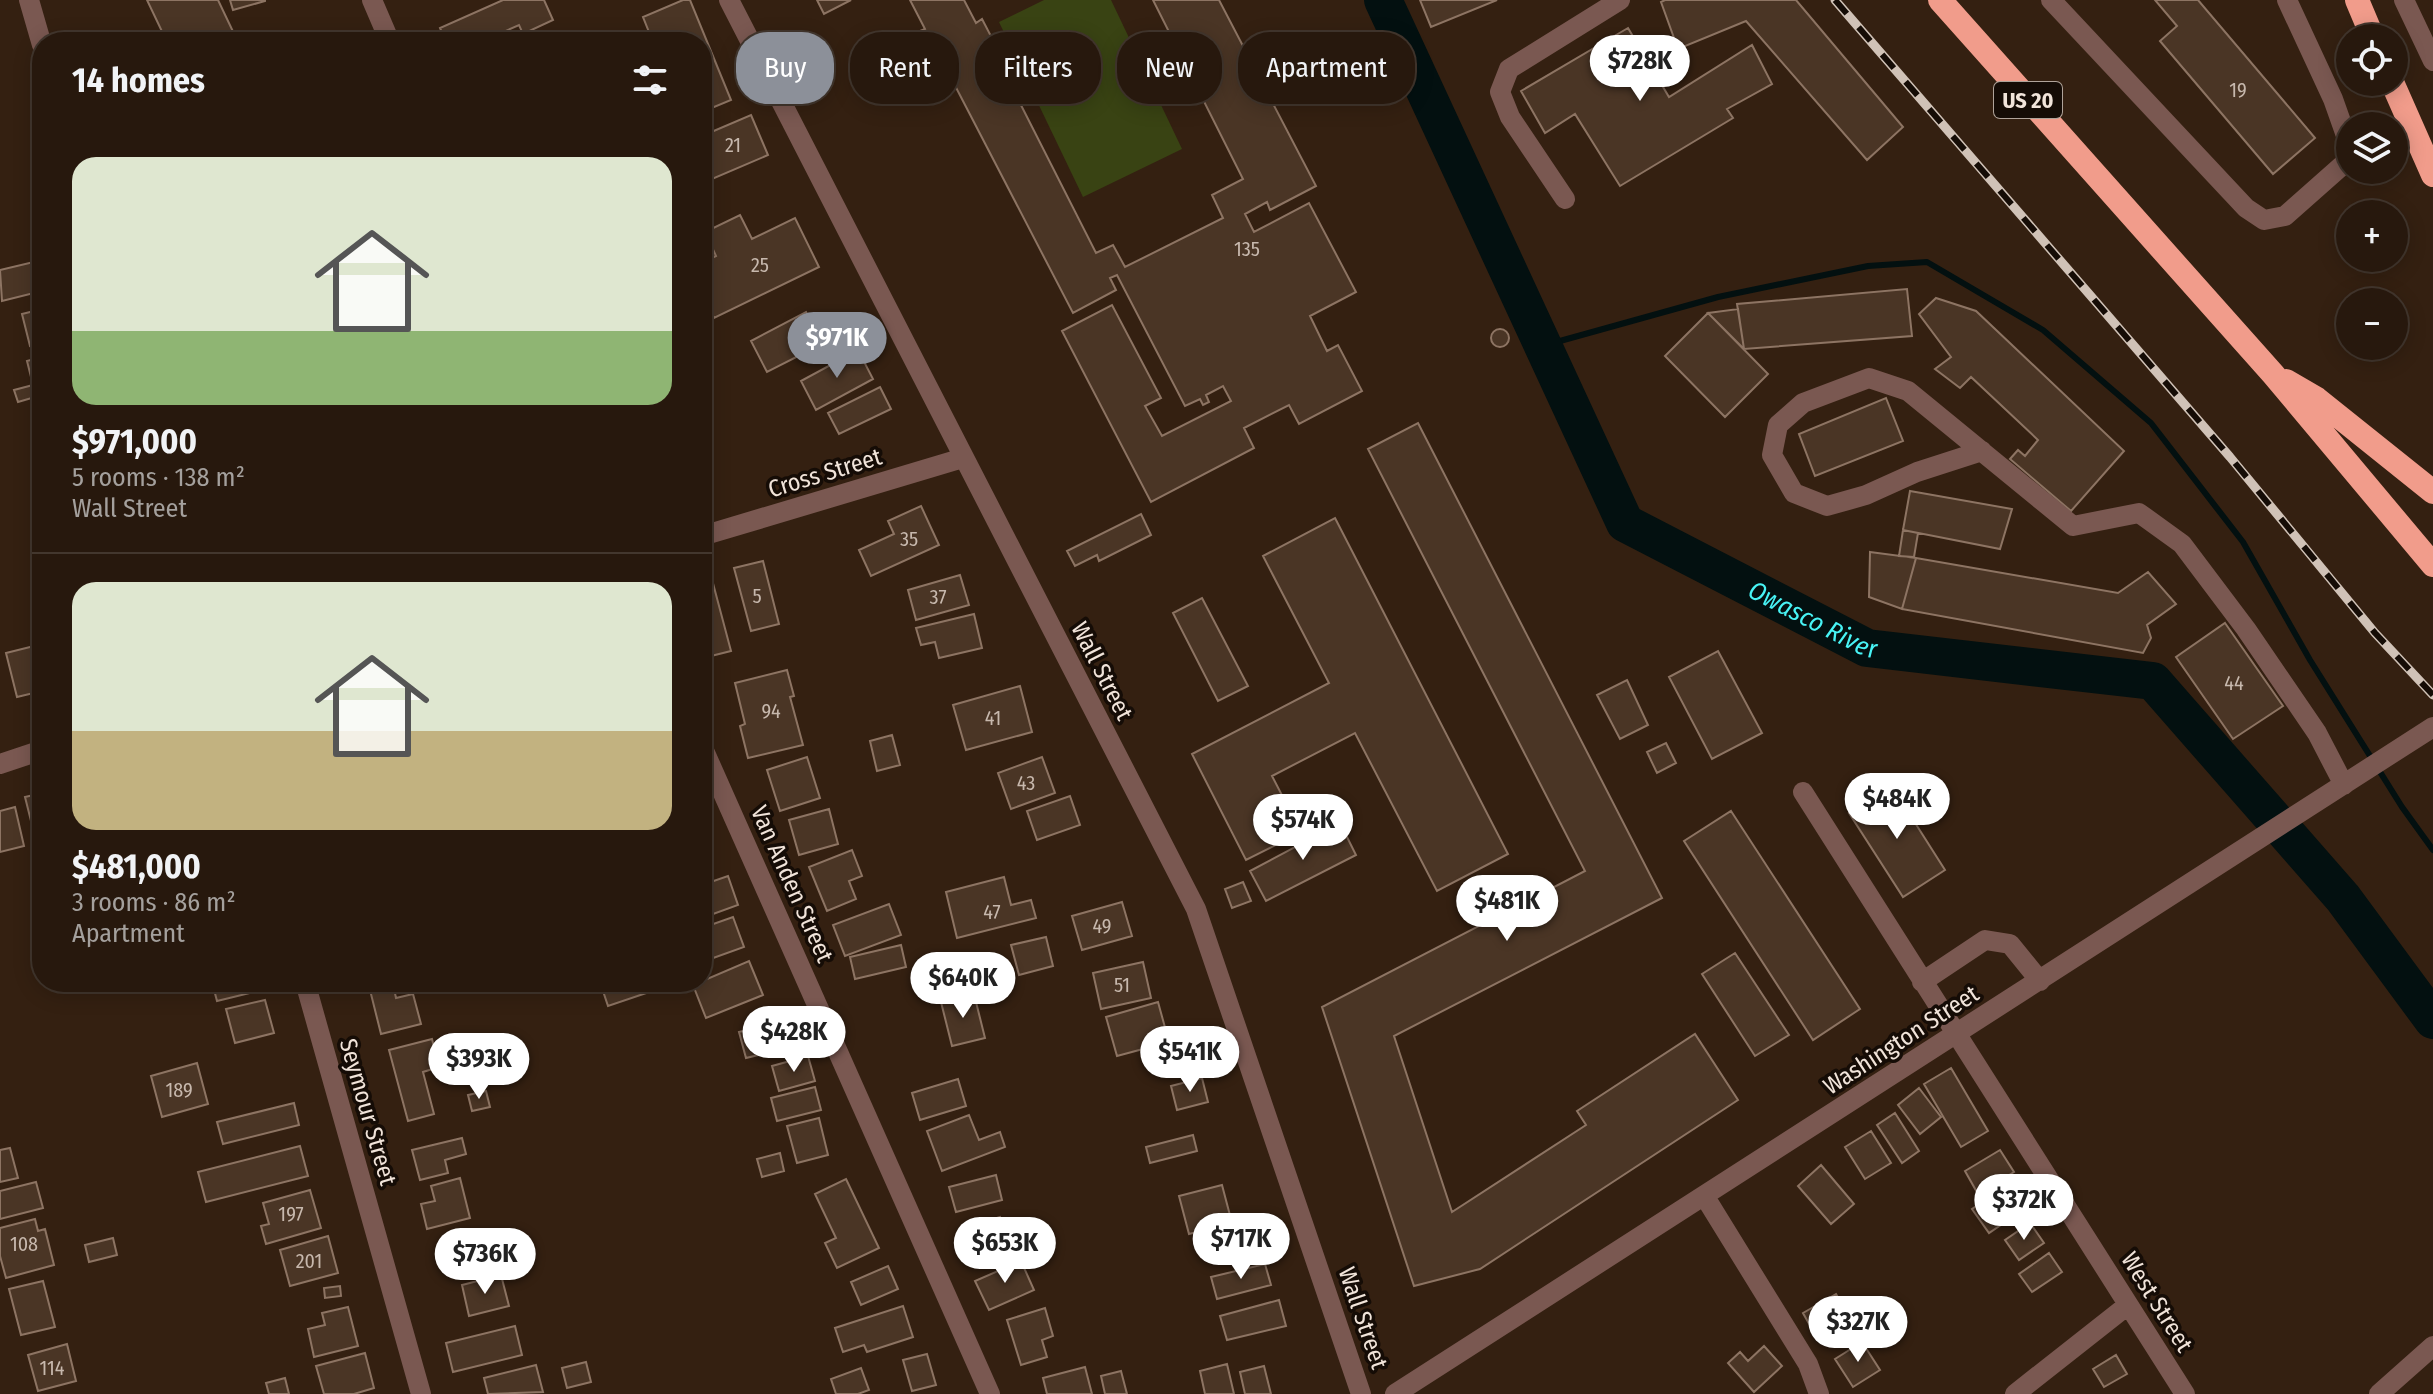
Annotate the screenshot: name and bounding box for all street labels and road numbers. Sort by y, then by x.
road number: US 20 [1994,82,2062,118]
street label: Cross Street [765,442,885,504]
street label: Wall Street [1065,617,1139,725]
street label: Van Anden Street [745,801,839,967]
street label: Washington Street [1818,979,1984,1101]
street label: Seymour Street [334,1036,402,1189]
street label: West Street [2115,1247,2199,1357]
street label: Wall Street [1332,1263,1394,1373]

